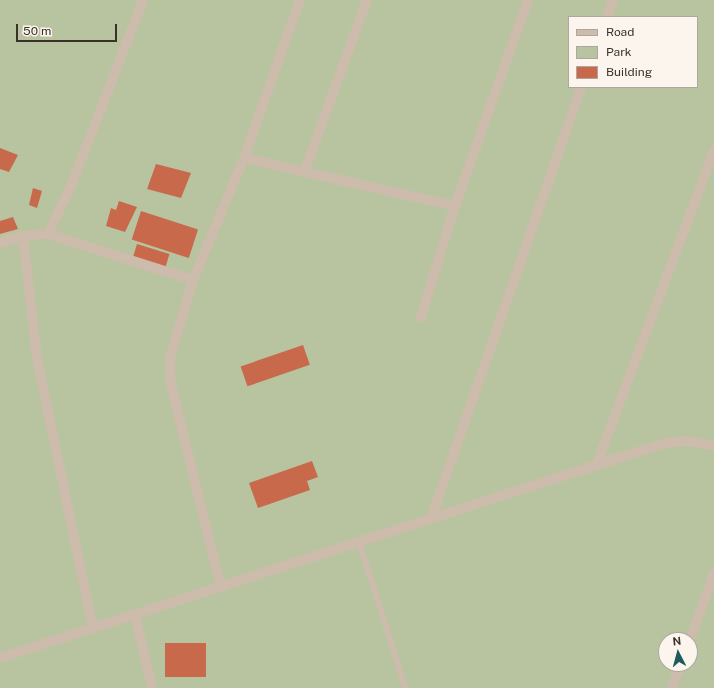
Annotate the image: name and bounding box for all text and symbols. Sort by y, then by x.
scale bar [18,16,119,42]
legend [568,16,698,88]
text: 50 m [23,24,51,38]
text: Road [606,25,634,39]
text: Park [606,45,632,59]
text: Building [606,65,652,79]
north arrow [658,632,698,672]
text: N [672,635,682,647]

